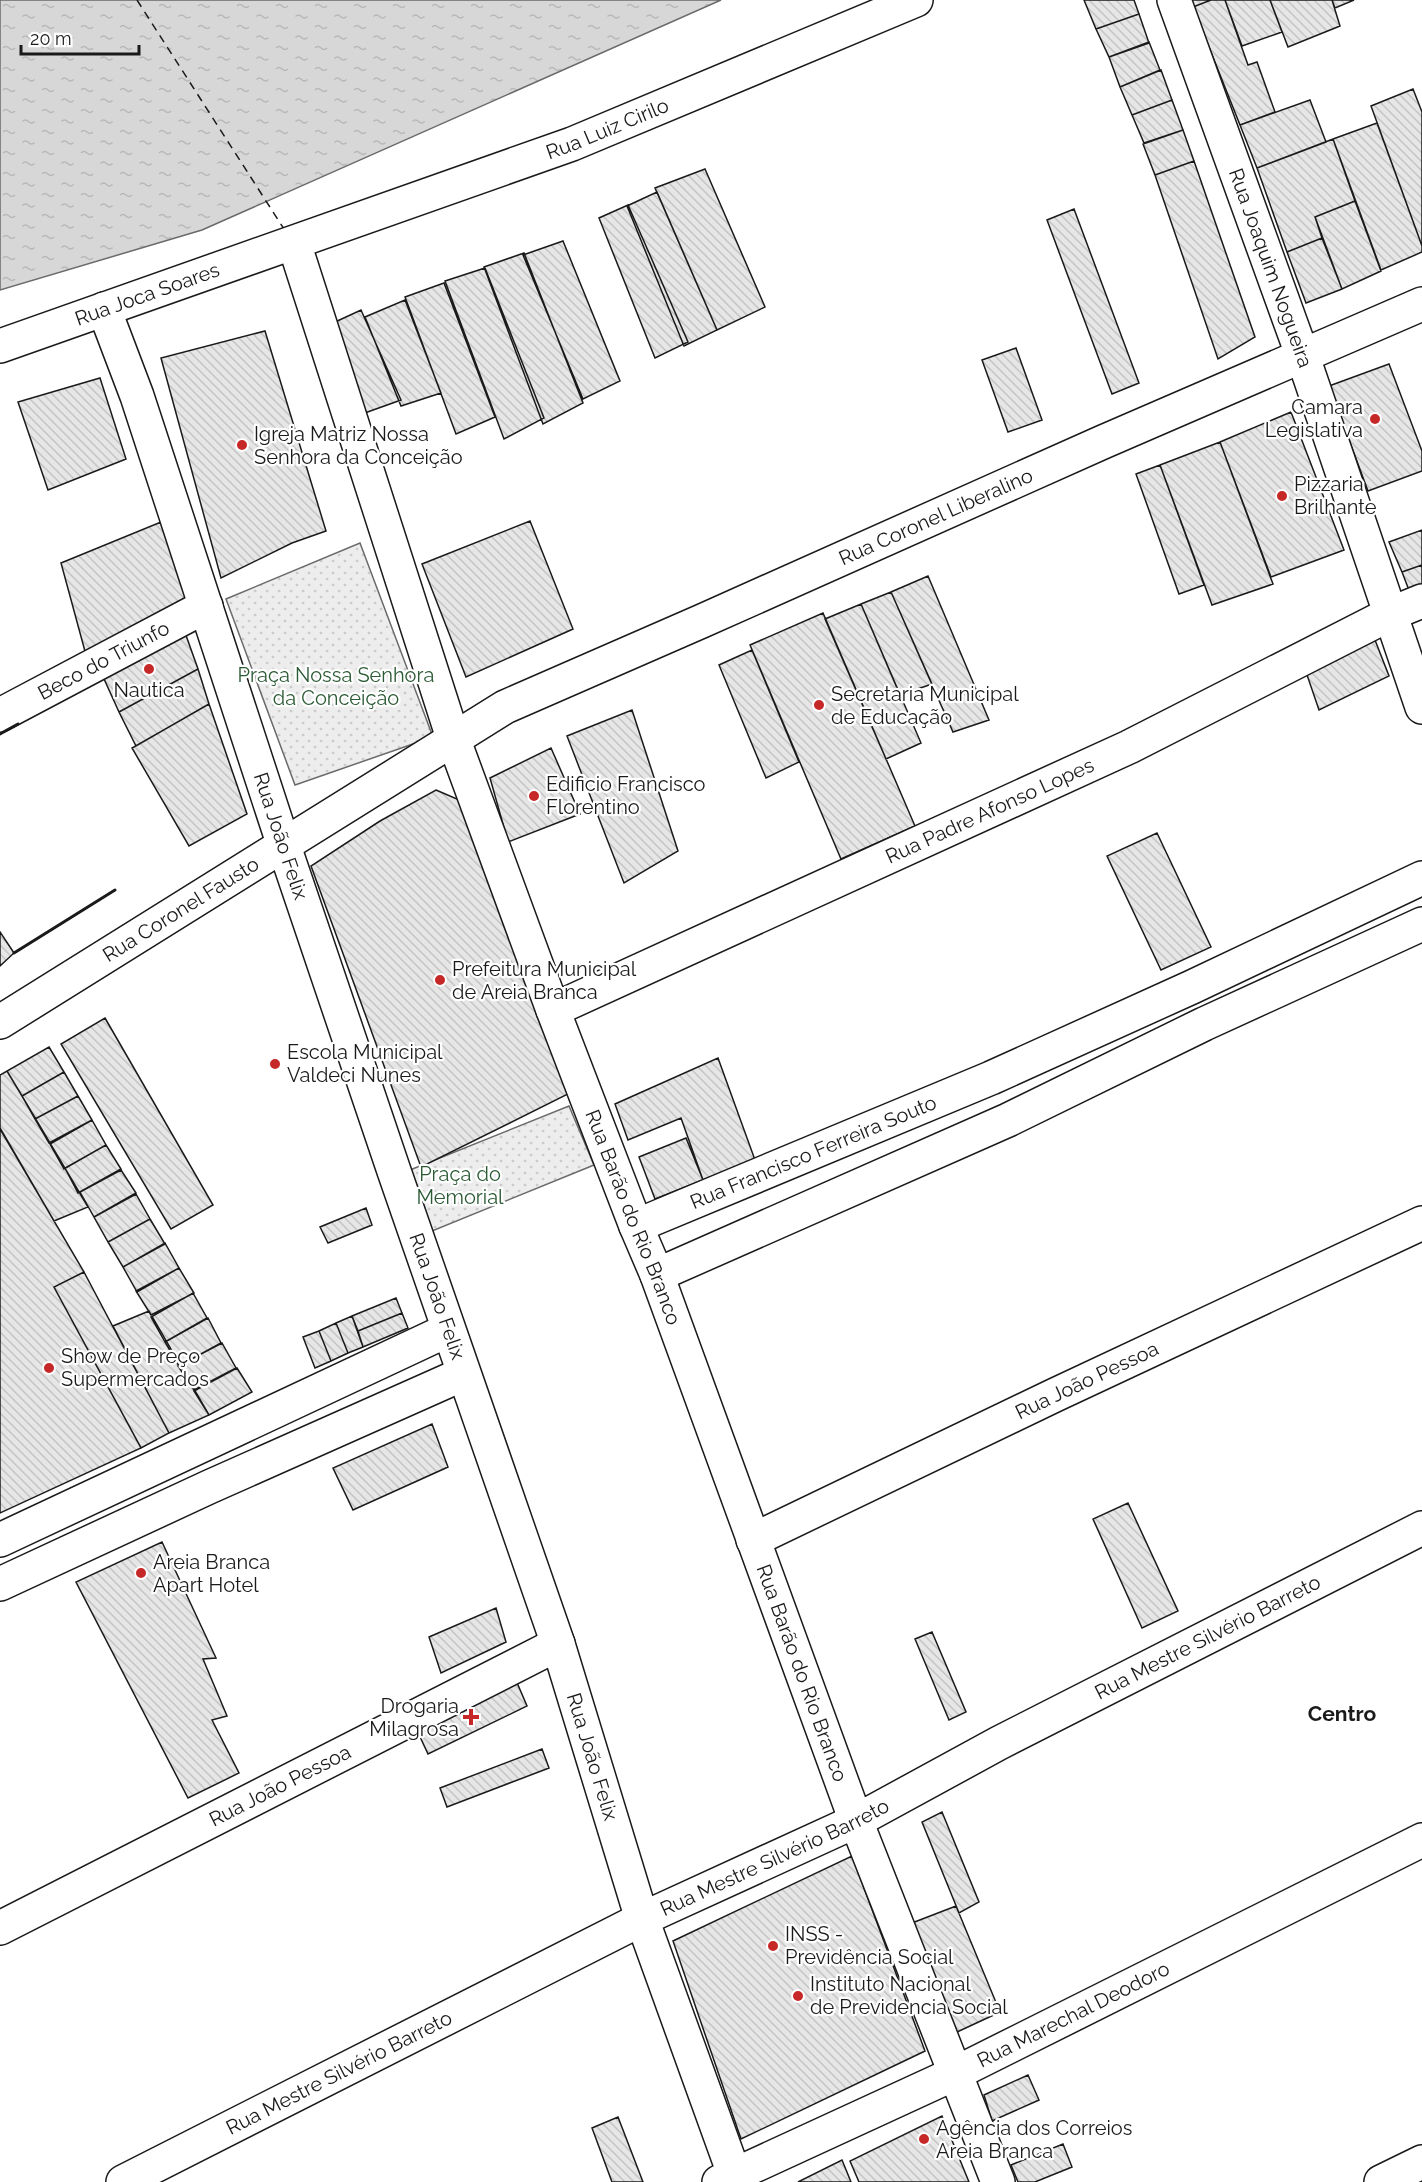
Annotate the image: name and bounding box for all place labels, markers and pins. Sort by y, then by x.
place label: Camara Legislativa [1265,395,1363,442]
marker: Camara Legislativa [1368,412,1382,426]
place label: Igreja Matriz Nossa Senhora da Conceição [254,422,463,469]
marker: Igreja Matriz Nossa Senhora da Conceição [235,438,249,452]
place label: Pizzaria Brilhante [1294,472,1377,519]
marker: Pizzaria Brilhante [1275,489,1289,503]
marker: Nautica [142,662,156,676]
place label: Nautica [113,678,185,702]
place label: Secretaria Municipal de Educação [831,682,1019,729]
marker: Secretaria Municipal de Educação [812,698,826,712]
place label: Edificio Francisco Florentino [546,772,706,819]
marker: Edificio Francisco Florentino [527,789,541,803]
place label: Prefeitura Municipal de Areia Branca [452,957,637,1004]
marker: Prefeitura Municipal de Areia Branca [433,973,447,987]
place label: Escola Municipal Valdeci Nunes [287,1040,443,1087]
marker: Escola Municipal Valdeci Nunes [268,1057,282,1071]
place label: Show de Preço Supermercados [61,1344,209,1391]
marker: Show de Preço Supermercados [42,1361,56,1375]
place label: Areia Branca Apart Hotel [153,1550,270,1597]
marker: Areia Branca Apart Hotel [134,1566,148,1580]
place label: Drogaria Milagrosa [369,1694,459,1741]
marker: Drogaria Milagrosa [464,1710,478,1724]
place label: INSS - Previdência Social [785,1922,954,1969]
marker: INSS - Previdência Social [766,1939,780,1953]
place label: Instituto Nacional de Previdencia Social [810,1972,1008,2019]
marker: Instituto Nacional de Previdencia Social [791,1989,805,2003]
place label: Agência dos Correios Areia Branca [936,2116,1132,2163]
marker: Agência dos Correios Areia Branca [917,2132,931,2146]

